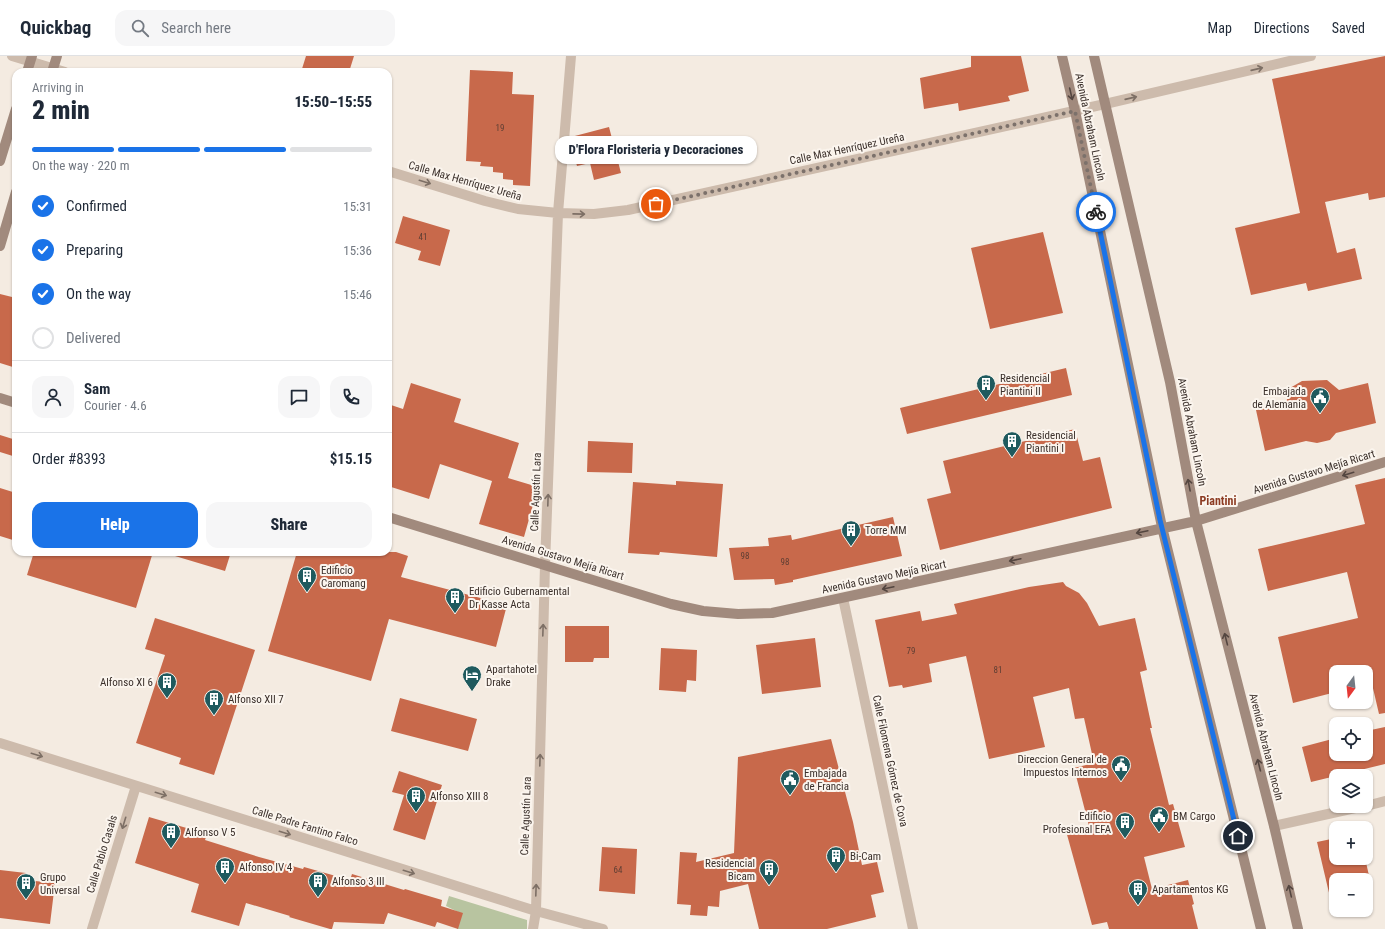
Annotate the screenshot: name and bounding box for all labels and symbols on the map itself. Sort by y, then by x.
one-way arrow [1250,64,1263,72]
street label: Avenida Abraham Lincoln [1072,72,1108,182]
one-way arrow [1067,87,1075,100]
one-way arrow [1124,94,1137,102]
house number: 19 [496,123,504,133]
street label: Calle Max Henríquez Ureña [788,130,906,168]
callout: D'Flora Floristeria y Decoraciones [555,136,757,164]
street label: Calle Max Henríquez Ureña [407,159,523,203]
one-way arrow [419,179,432,186]
pin [639,187,673,221]
courier [1076,192,1116,232]
one-way arrow [572,210,585,218]
house number: 41 [419,232,427,242]
place label: Residencial Piantini II [1000,372,1050,398]
building icon: Residencial Piantini II [975,373,997,401]
street label: Avenida Abraham Lincoln [1175,377,1209,487]
place label: Embajada de Alemania [1252,385,1306,411]
public building icon: Embajada de Alemania [1309,386,1331,414]
place label: Residencial Piantini I [1026,429,1076,455]
building icon: Residencial Piantini I [1001,430,1023,458]
street label: Avenida Gustavo Mejía Ricart [1251,447,1377,497]
street label: Calle Agustín Lara [528,452,544,532]
one-way arrow [1341,471,1354,478]
one-way arrow [1185,479,1193,492]
one-way arrow [544,494,551,507]
district label: Piantini [1199,494,1237,508]
building icon: Torre MM [840,519,862,547]
place label: Torre MM [865,524,907,537]
one-way arrow [1136,528,1149,536]
street label: Avenida Gustavo Mejía Ricart [500,533,626,583]
house number: 98 [741,551,749,561]
one-way arrow [1009,556,1022,564]
house number: 98 [781,557,789,567]
street label: Avenida Gustavo Mejía Ricart [821,557,947,597]
place label: Edificio Caromang [321,564,366,590]
building icon: Edificio Caromang [296,565,318,593]
place label: Edificio Gubernamental Dr Kasse Acta [469,585,570,611]
one-way arrow [882,585,895,592]
building icon: Edificio Gubernamental Dr Kasse Acta [444,586,466,614]
one-way arrow [540,624,547,637]
one-way arrow [1222,633,1230,646]
house number: 79 [907,646,915,656]
place label: Apartahotel Drake [486,663,537,689]
hotel icon: Apartahotel Drake [461,664,483,692]
house number: 81 [994,665,1002,675]
north arrow [1329,665,1373,709]
building icon: Alfonso XI 6 [156,671,178,699]
place label: Alfonso XI 6 [100,676,153,689]
building icon: Alfonso XII 7 [203,688,225,716]
street label: Avenida Abraham Lincoln [1246,692,1286,802]
place label: Alfonso XII 7 [228,693,284,706]
street label: Calle Filomena Gómez de Cova [870,694,910,828]
one-way arrow [31,751,43,759]
place label: Direccion General de Impuestos Internos [1018,753,1107,779]
one-way arrow [536,754,544,767]
public building icon: Direccion General de Impuestos Internos [1110,754,1132,782]
one-way arrow [1254,759,1262,772]
place label: Embajada de Francia [804,767,849,793]
public building icon: Embajada de Francia [779,768,801,796]
street label: Calle Agustín Lara [518,776,534,856]
building icon: Alfonso XIII 8 [405,785,427,813]
place label: Alfonso XIII 8 [430,790,489,803]
one-way arrow [155,791,168,798]
street label: Calle Padre Fantino Falco [250,804,360,848]
public building icon: BM Cargo [1148,805,1170,833]
place label: Edificio Profesional EFA [1043,810,1112,836]
place label: BM Cargo [1173,810,1216,823]
building icon: Edificio Profesional EFA [1114,811,1136,839]
street label: Calle Pablo Casals [84,813,120,895]
one-way arrow [120,816,127,829]
pin [1221,819,1255,853]
building icon: Alfonso V 5 [160,821,182,849]
place label: Alfonso V 5 [185,826,235,839]
one-way arrow [279,829,291,837]
building icon: Bi-Cam [825,845,847,873]
place label: Bi-Cam [850,850,881,863]
building icon: Alfonso IV 4 [214,856,236,884]
place label: Residencial Bicam [705,857,755,883]
building icon: Residencial Bicam [758,858,780,886]
place label: Alfonso IV 4 [239,861,293,874]
house number: 64 [614,865,623,875]
one-way arrow [403,868,415,876]
building icon: Alfonso 3 III [307,870,329,898]
place label: Grupo Universal [40,871,80,897]
building icon: Grupo Universal [15,872,37,900]
place label: Alfonso 3 III [332,875,384,888]
building icon: Apartamentos KG [1127,878,1149,906]
place label: Apartamentos KG [1152,883,1229,896]
one-way arrow [532,884,540,897]
one-way arrow [1285,885,1293,898]

